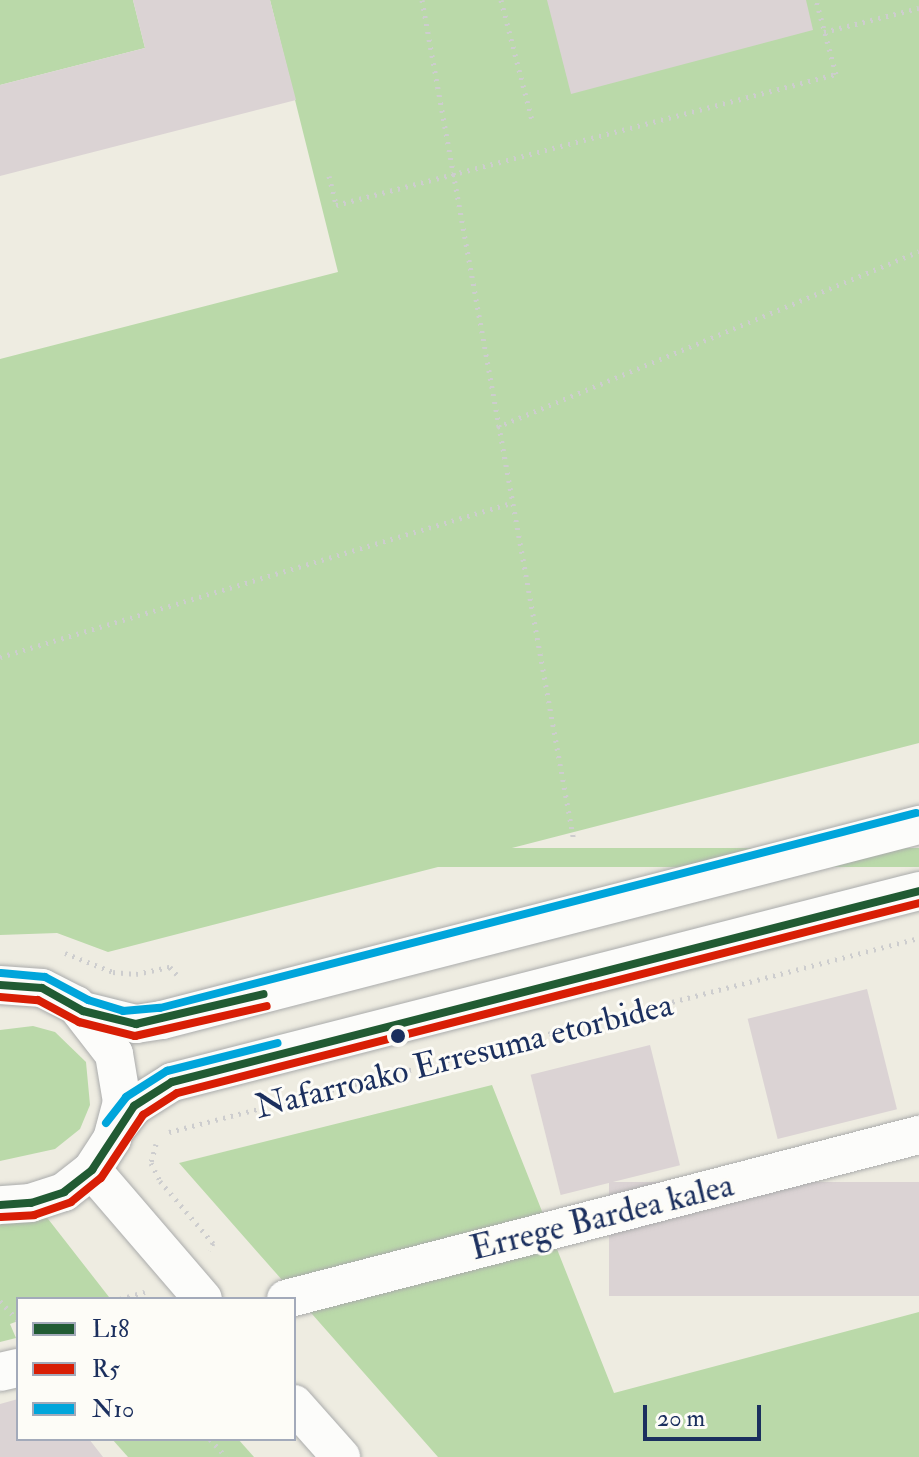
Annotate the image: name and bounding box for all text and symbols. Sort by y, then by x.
street label: Nafarroako Erresuma etorbidea [251,984,677,1128]
unlabelled marker [390,1028,406,1044]
street label: Errege Bardea kalea [466,1165,738,1269]
legend [16,1297,296,1441]
text: L18 [92,1314,129,1345]
text: R5 [92,1354,120,1385]
scale bar [647,1389,765,1439]
text: N10 [92,1394,134,1425]
text: 20 m [657,1403,705,1434]

